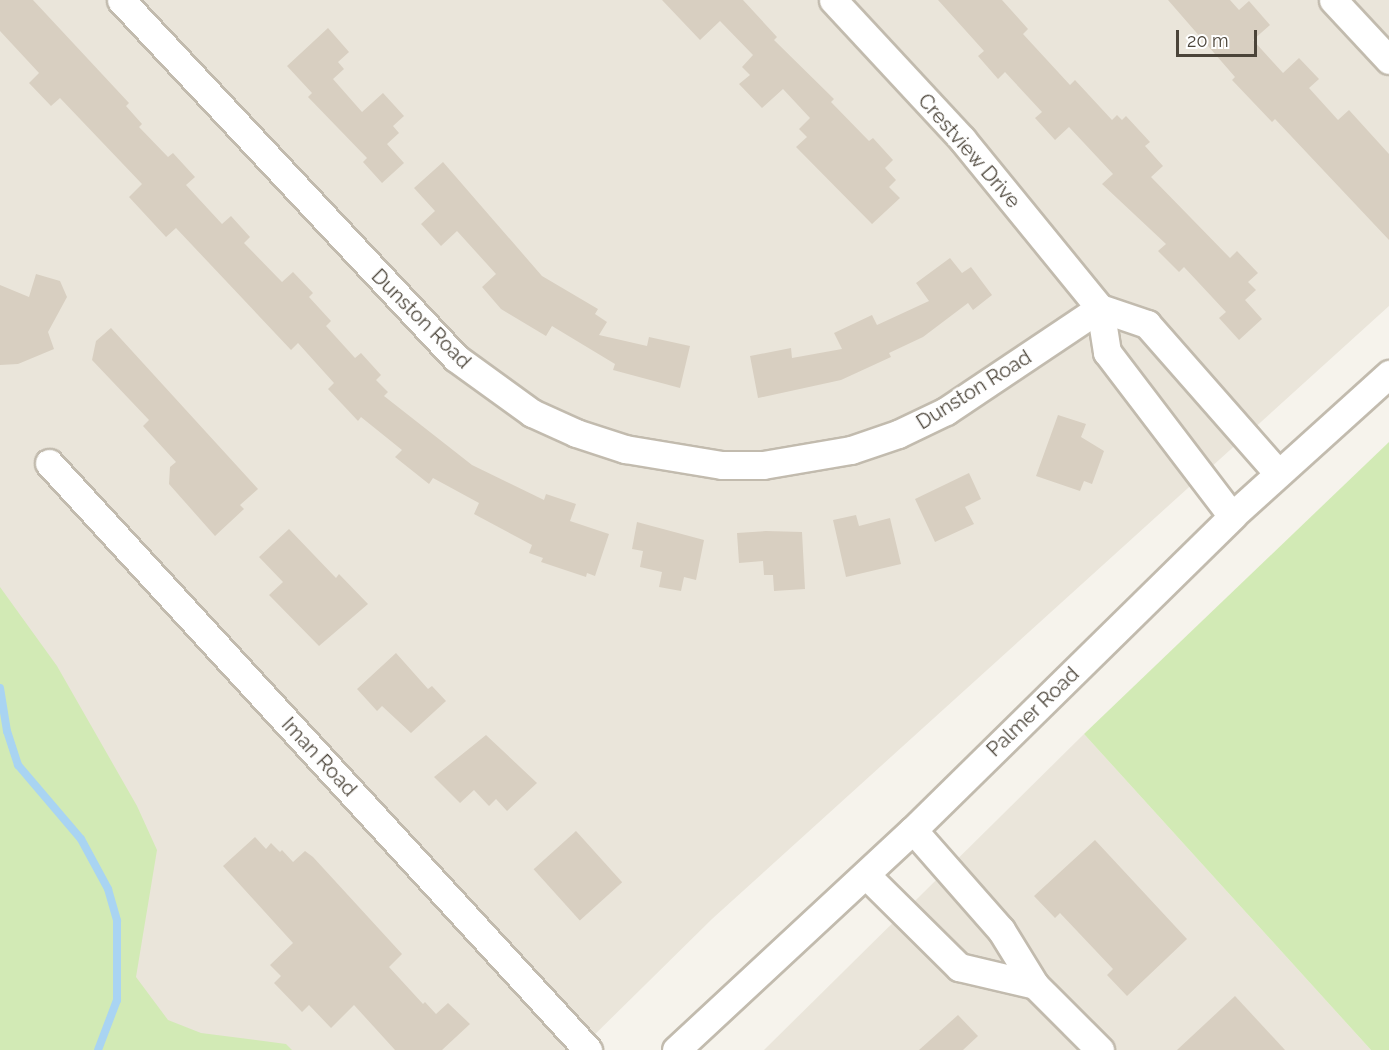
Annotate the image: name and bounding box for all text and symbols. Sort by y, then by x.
scale bar [1179,18,1260,56]
text: 20 m [1187,30,1229,51]
street label: Crestview Drive [913,89,1025,213]
street label: Dunston Road [366,264,476,374]
street label: Dunston Road [912,345,1036,435]
street label: Palmer Road [982,662,1084,762]
street label: Iman Road [276,713,362,801]

